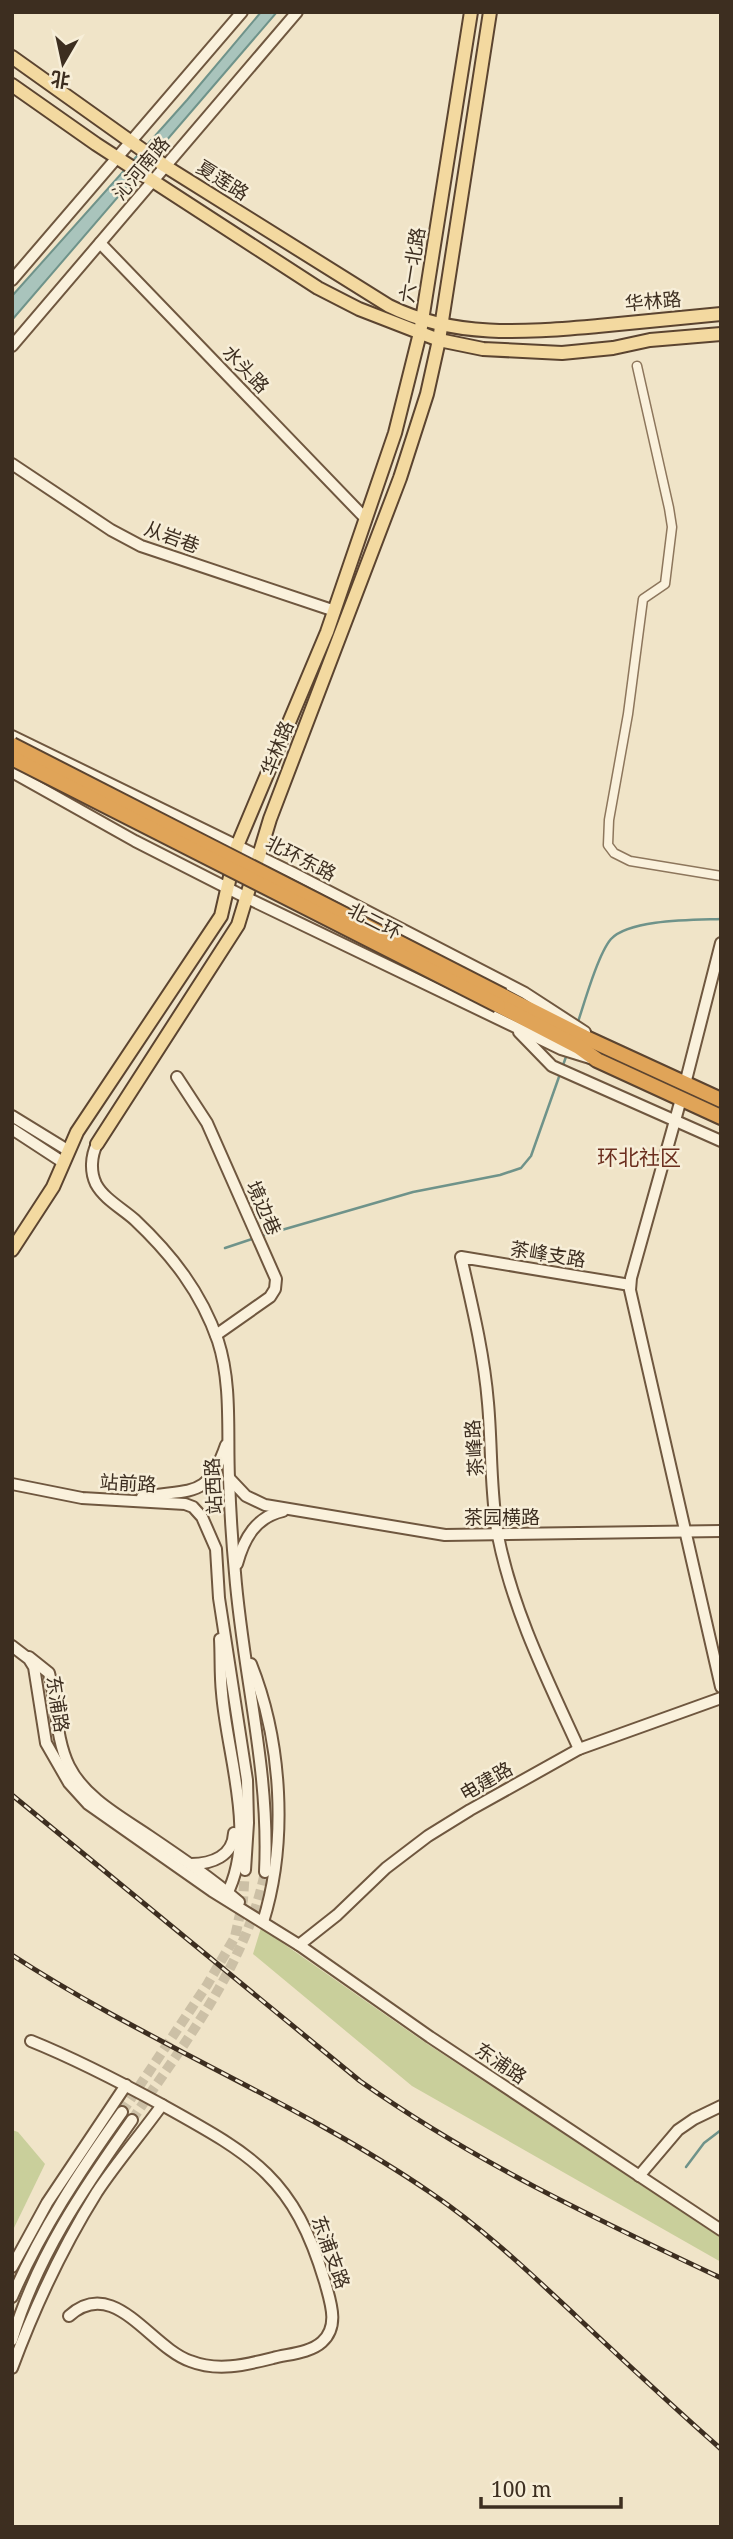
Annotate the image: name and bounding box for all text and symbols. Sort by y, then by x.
north arrow [28,28,98,98]
text: 北 [49,65,72,94]
street label: 沁河南路 [107,131,175,205]
street label: 夏莲路 [192,154,254,206]
street label: 六一北路 [393,225,431,305]
street label: 华林路 [623,286,683,316]
street label: 水头路 [217,339,275,399]
street label: 从岩巷 [141,515,203,559]
street label: 华林路 [255,717,299,779]
street label: 北环东路 [261,829,341,887]
street label: 北二环 [344,896,406,946]
district label: 环北社区 [597,1143,681,1171]
street label: 境边巷 [241,1177,287,1239]
street label: 茶峰支路 [508,1235,588,1273]
street label: 茶峰路 [459,1419,489,1477]
street label: 站西路 [199,1457,227,1515]
street label: 站前路 [99,1469,157,1497]
street label: 茶园横路 [464,1504,540,1530]
street label: 东浦路 [41,1674,75,1734]
street label: 电建路 [455,1755,517,1807]
street label: 东浦路 [470,2036,532,2090]
street label: 东浦支路 [306,2212,356,2292]
scale bar [481,2466,621,2510]
text: 100 m [491,2475,552,2503]

